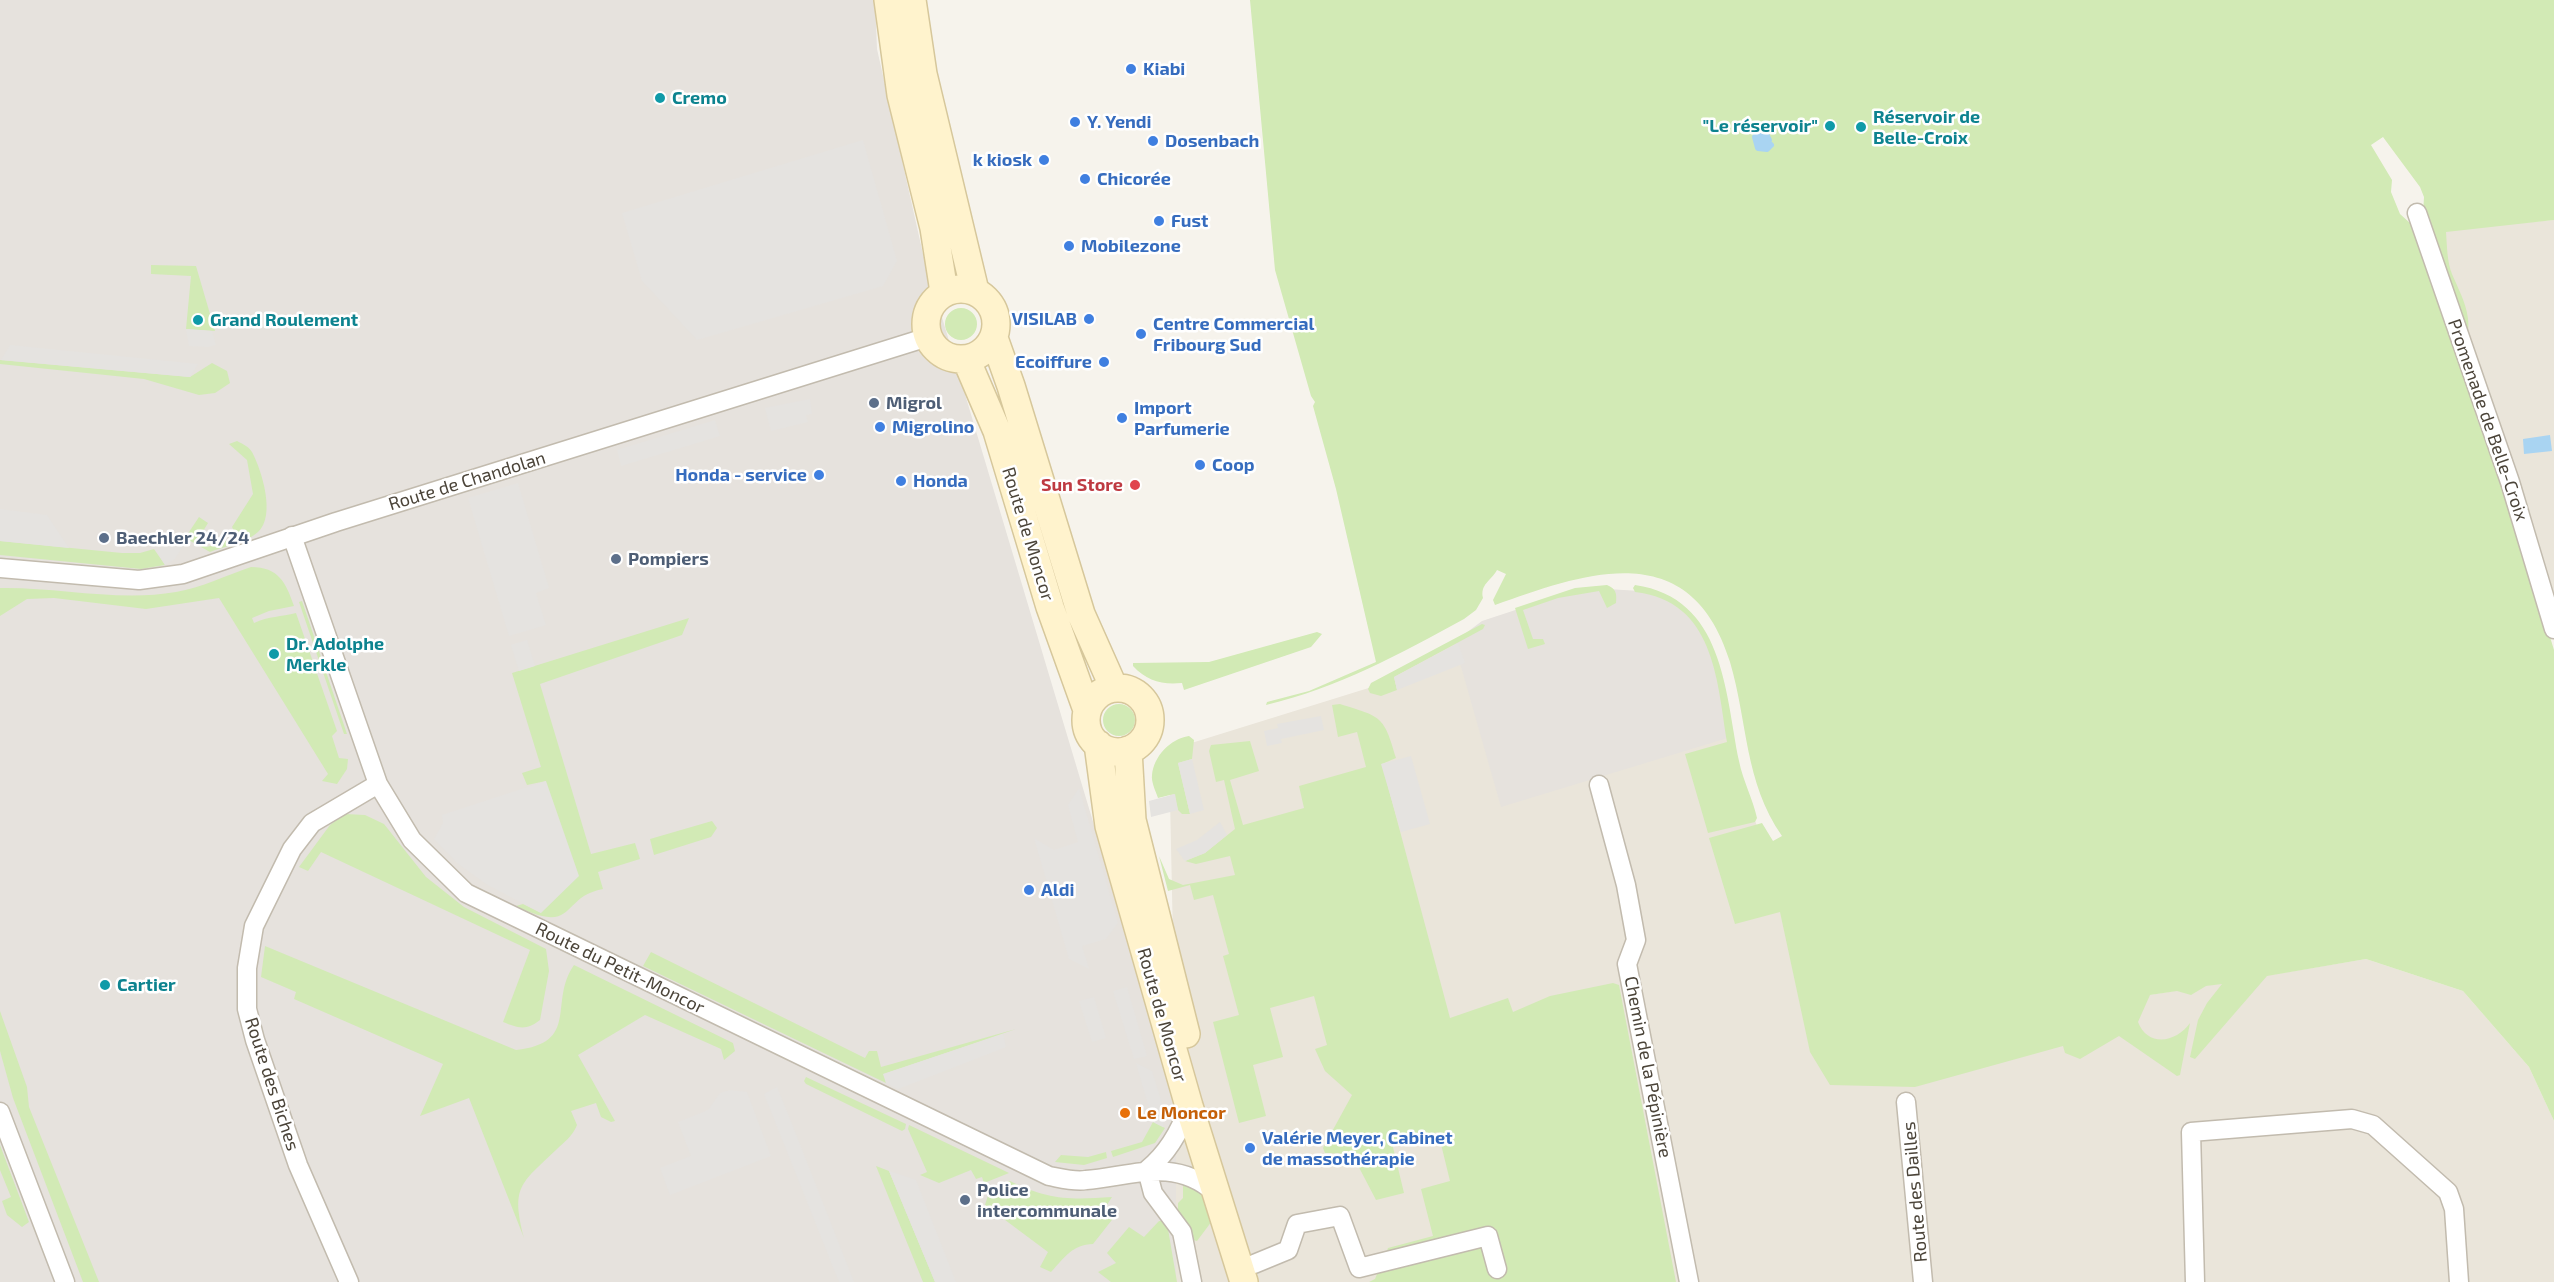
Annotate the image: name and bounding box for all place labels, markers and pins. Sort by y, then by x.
place label: Kiabi [1143,58,1185,80]
marker: Kiabi [1124,62,1138,76]
place label: Cremo [672,87,727,109]
marker: Cremo [653,91,667,105]
place label: Réservoir de Belle-Croix [1873,106,1980,148]
place label: Y. Yendi [1087,111,1152,133]
marker: Y. Yendi [1068,115,1082,129]
place label: "Le réservoir" [1703,115,1818,137]
marker: "Le réservoir" [1823,119,1837,133]
marker: Réservoir de Belle-Croix [1854,120,1868,134]
place label: Dosenbach [1165,130,1259,152]
marker: Dosenbach [1146,134,1160,148]
place label: k kiosk [973,149,1032,171]
marker: k kiosk [1037,153,1051,167]
place label: Chicorée [1097,168,1171,190]
marker: Chicorée [1078,172,1092,186]
place label: Fust [1171,210,1208,232]
marker: Fust [1152,214,1166,228]
place label: Mobilezone [1081,235,1181,257]
marker: Mobilezone [1062,239,1076,253]
place label: VISILAB [1011,308,1077,330]
place label: Grand Roulement [210,309,358,331]
marker: VISILAB [1082,312,1096,326]
marker: Grand Roulement [191,313,205,327]
place label: Centre Commercial Fribourg Sud [1153,313,1314,356]
marker: Centre Commercial Fribourg Sud [1134,327,1148,341]
place label: Ecoiffure [1015,351,1092,373]
marker: Ecoiffure [1097,355,1111,369]
place label: Migrol [886,392,942,414]
marker: Migrol [867,396,881,410]
place label: Import Parfumerie [1134,397,1230,440]
marker: Import Parfumerie [1115,411,1129,425]
place label: Migrolino [892,416,974,438]
marker: Migrolino [873,420,887,434]
place label: Coop [1212,454,1255,476]
marker: Coop [1193,458,1207,472]
place label: Honda - service [675,464,807,486]
marker: Honda - service [812,468,826,482]
place label: Honda [913,470,968,492]
marker: Honda [894,474,908,488]
place label: Sun Store [1041,474,1123,496]
marker: Sun Store [1128,478,1142,492]
place label: Baechler 24/24 [116,527,249,549]
marker: Baechler 24/24 [97,531,111,545]
place label: Pompiers [628,548,709,570]
marker: Pompiers [609,552,623,566]
place label: Dr. Adolphe Merkle [286,633,384,676]
marker: Dr. Adolphe Merkle [267,647,281,661]
place label: Aldi [1041,879,1074,901]
marker: Aldi [1022,883,1036,897]
place label: Cartier [117,974,176,996]
marker: Cartier [98,978,112,992]
place label: Le Moncor [1137,1102,1226,1124]
marker: Le Moncor [1118,1106,1132,1120]
place label: Valérie Meyer, Cabinet de massothérapie [1262,1127,1453,1170]
marker: Valérie Meyer, Cabinet de massothérapie [1243,1141,1257,1155]
place label: Police intercommunale [977,1179,1117,1222]
marker: Police intercommunale [958,1193,972,1207]

